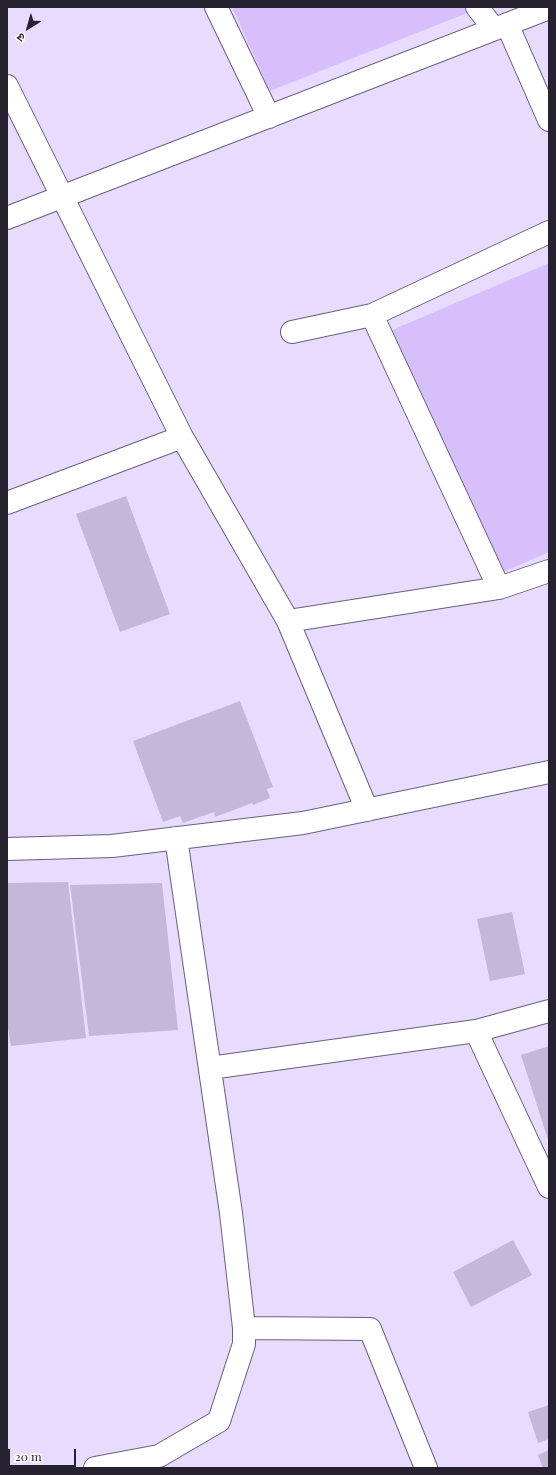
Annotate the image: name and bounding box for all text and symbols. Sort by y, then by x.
north arrow [8,8,48,48]
text: उ [13,30,28,46]
scale bar [10,1441,78,1467]
text: 20 m [15,1448,42,1464]

